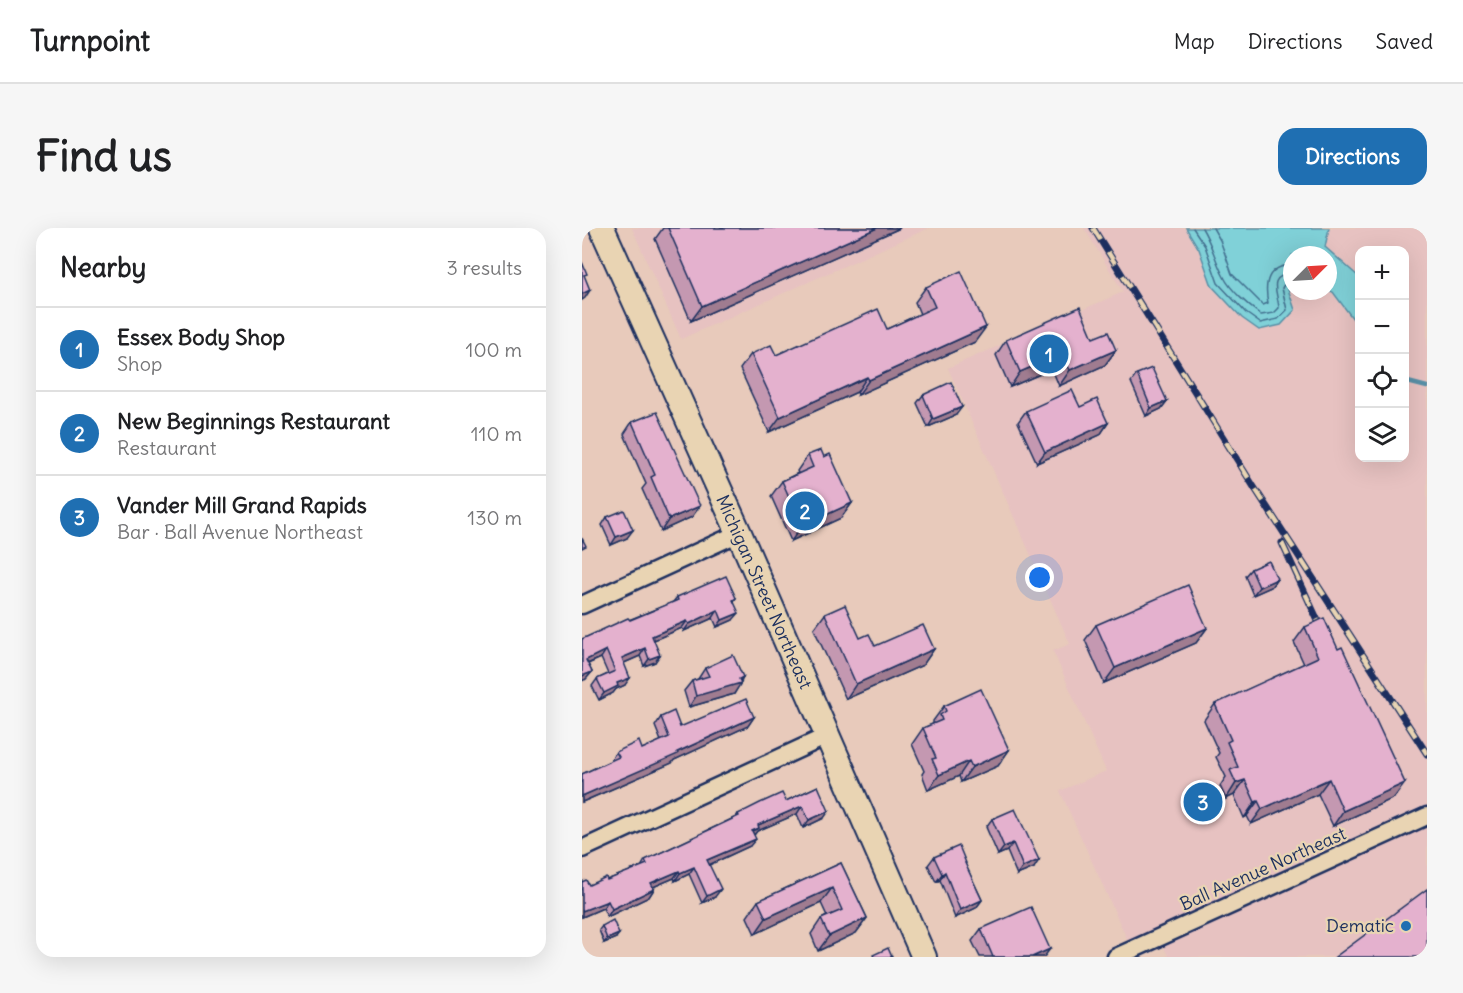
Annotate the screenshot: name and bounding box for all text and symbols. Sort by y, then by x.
text: Turnpoint [30,23,150,59]
text: Map [1174,28,1215,55]
text: Directions [1248,28,1342,55]
text: Saved [1375,28,1433,55]
button: Directions [1278,128,1427,185]
text: Find us [36,130,172,182]
north arrow [1283,246,1337,300]
map controls [1355,246,1409,462]
button: + [1355,246,1409,300]
text: Nearby [60,251,146,284]
text: 3 results [446,255,522,280]
button: − [1355,300,1409,354]
text: Essex Body Shop [117,323,285,351]
pin: 1 [1030,332,1068,376]
text: 1 [76,337,83,362]
text: 100 m [465,337,522,362]
text: Shop [117,351,162,376]
button: locate [1355,354,1409,408]
text: New Beginnings Restaurant [117,407,390,435]
button: layers [1355,408,1409,462]
text: 2 [74,421,85,446]
text: 110 m [471,421,522,446]
text: Restaurant [117,435,216,460]
pin: 2 [786,488,824,534]
text: Vander Mill Grand Rapids [117,491,367,519]
street label: Michigan Street Northeast [711,491,818,692]
text: 3 [74,505,85,530]
text: 130 m [467,505,522,530]
text: Bar · Ball Avenue Northeast [117,519,363,544]
your location [1025,563,1054,592]
pin: 3 [1184,780,1222,824]
street label: Ball Avenue Northeast [1176,822,1349,916]
place label: Dematic [1326,914,1394,937]
marker: Dematic [1399,919,1413,933]

